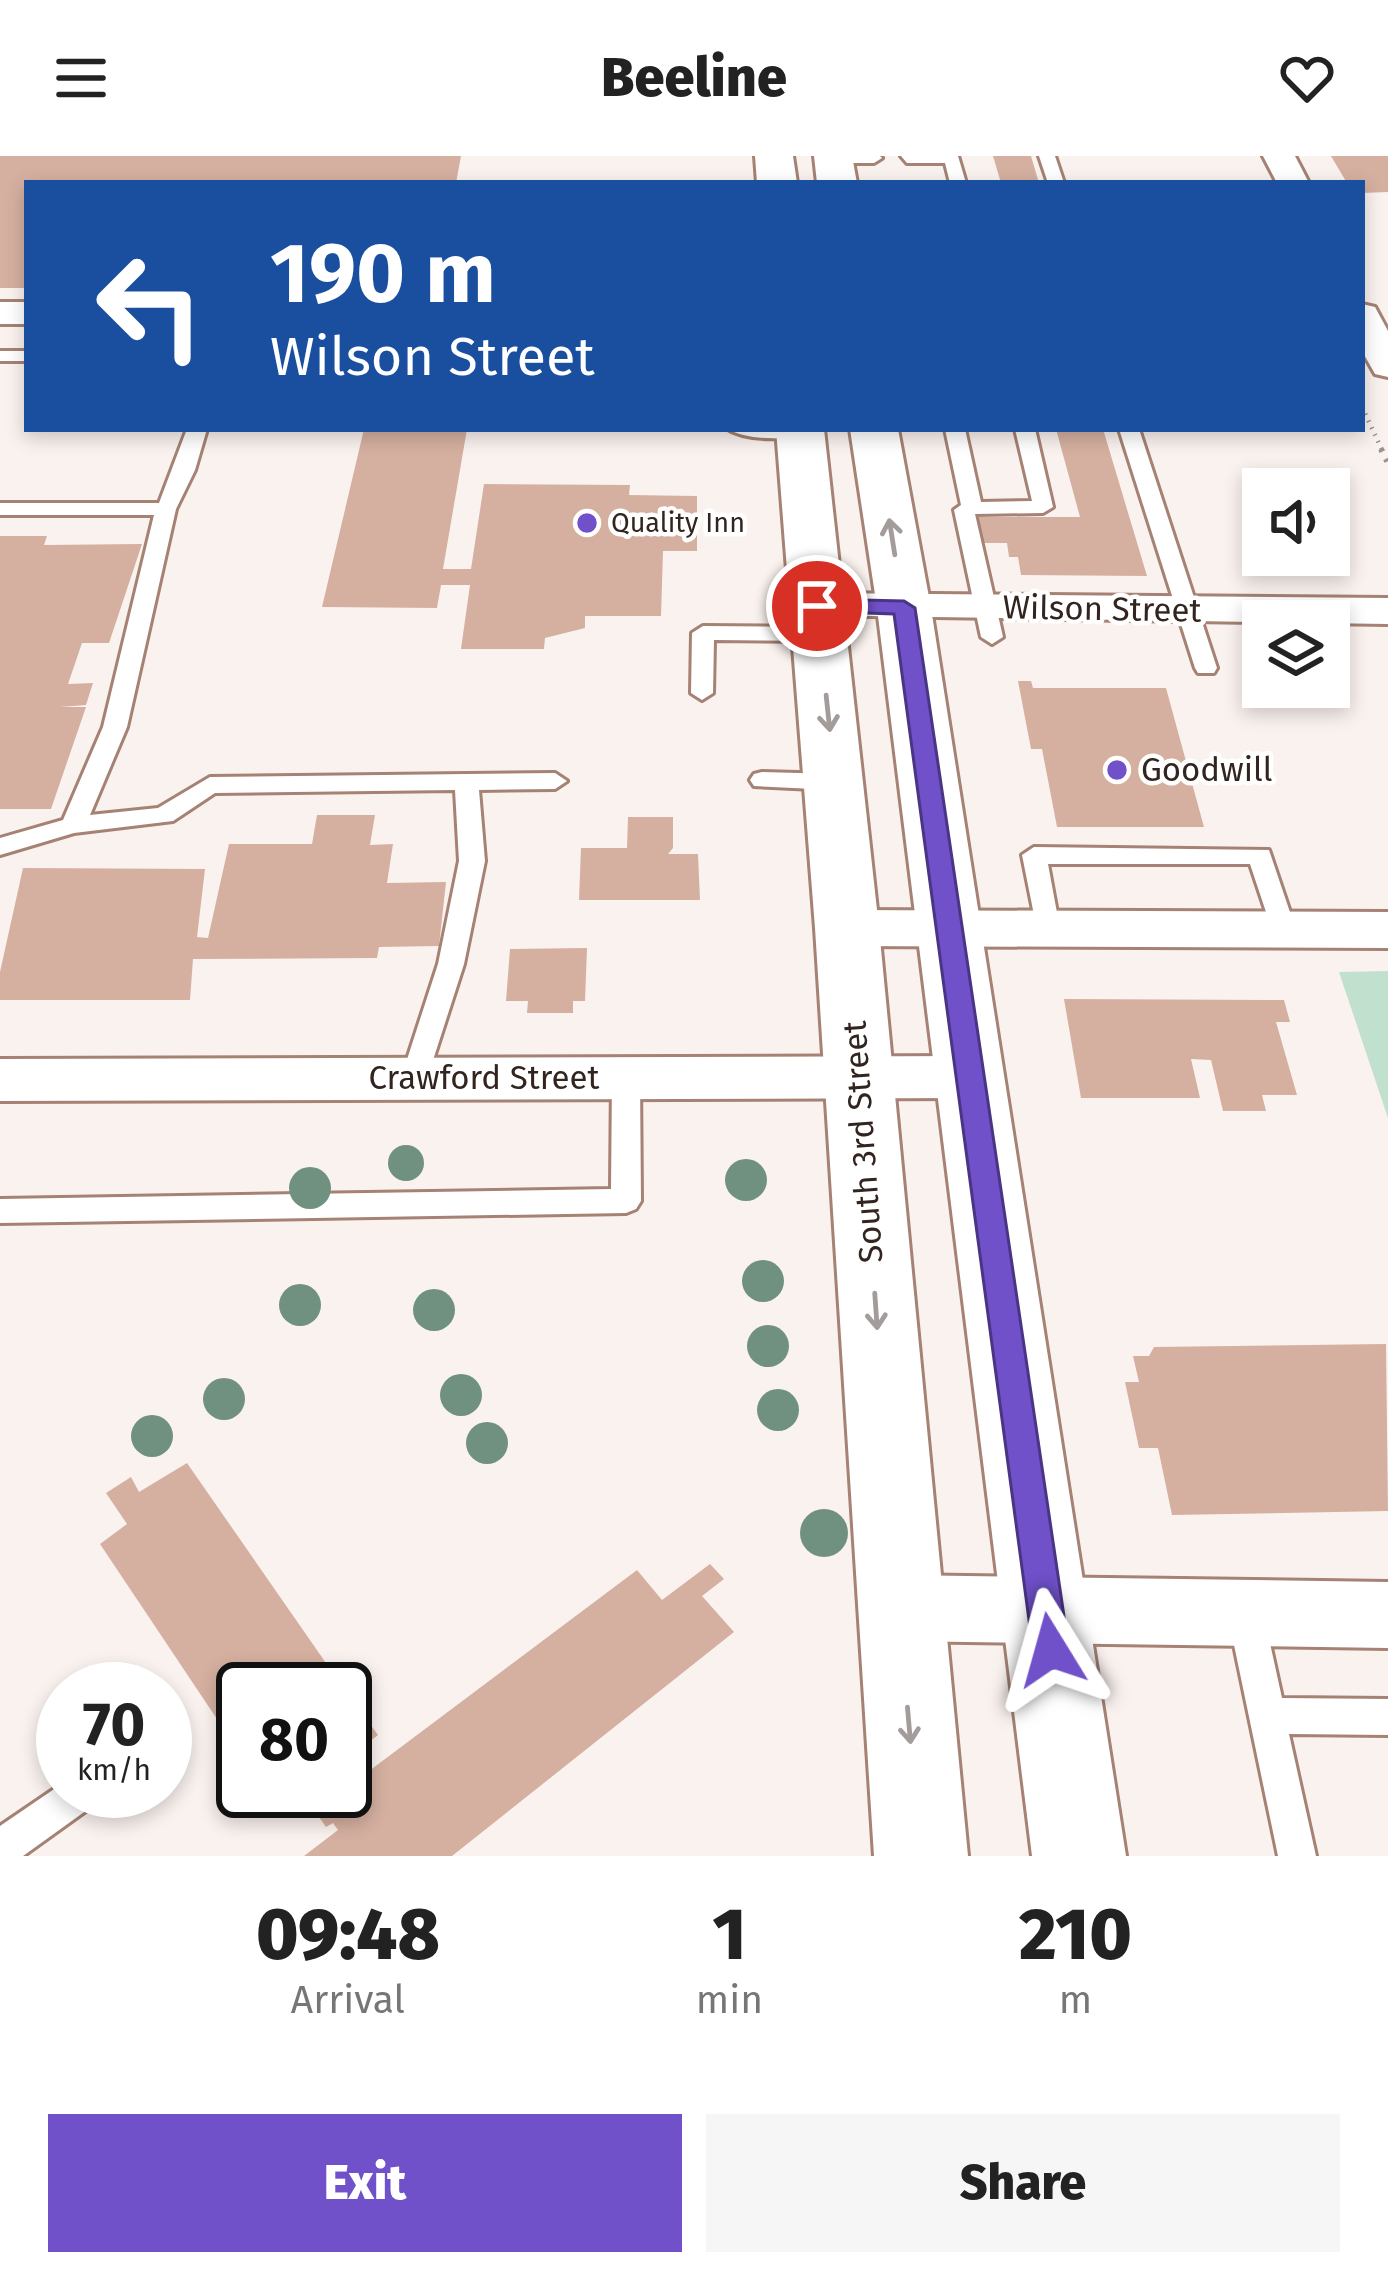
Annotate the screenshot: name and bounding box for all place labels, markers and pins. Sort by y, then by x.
place label: Quality Inn [611,507,745,539]
marker: Quality Inn [574,510,600,536]
pin [766,555,868,657]
place label: Goodwill [1141,750,1273,790]
marker: Goodwill [1104,757,1130,783]

